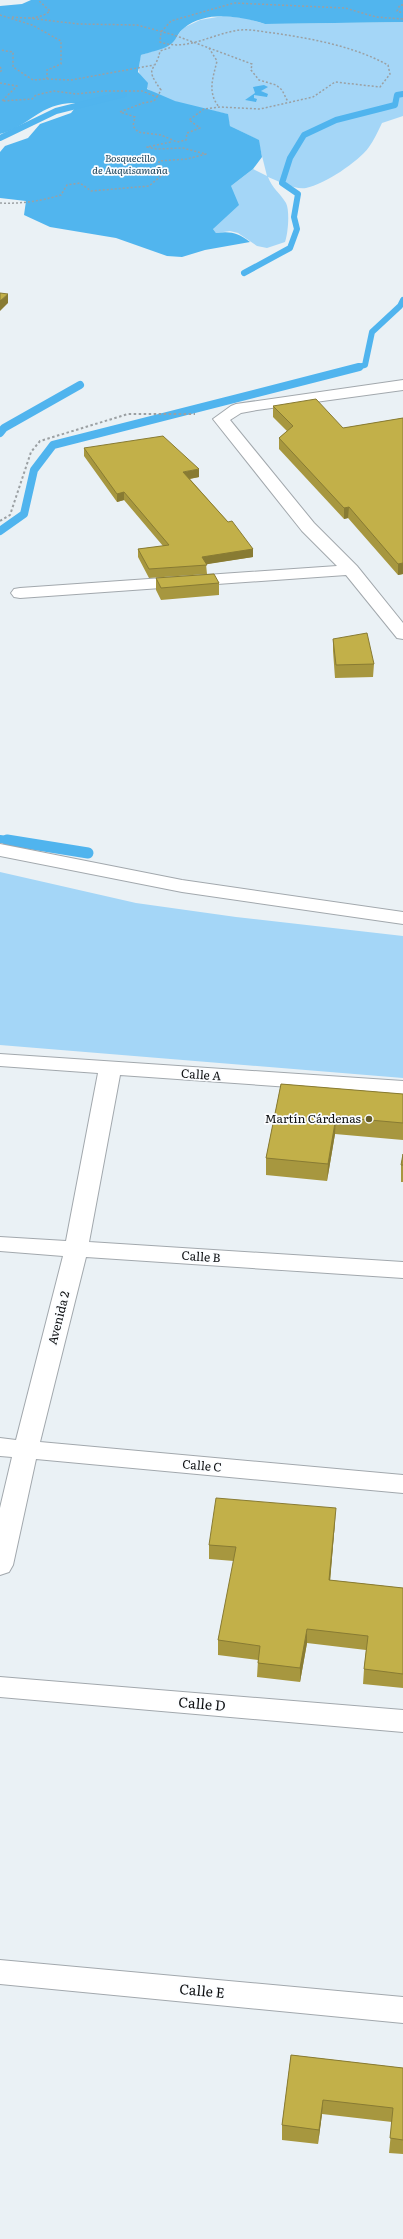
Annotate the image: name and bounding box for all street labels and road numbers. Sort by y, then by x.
street label: Calle A [180,1064,222,1084]
street label: Calle B [181,1246,221,1266]
street label: Avenida 2 [43,1289,73,1347]
street label: Calle C [182,1454,223,1476]
street label: Calle D [178,1691,227,1715]
street label: Calle E [179,1978,226,2002]

